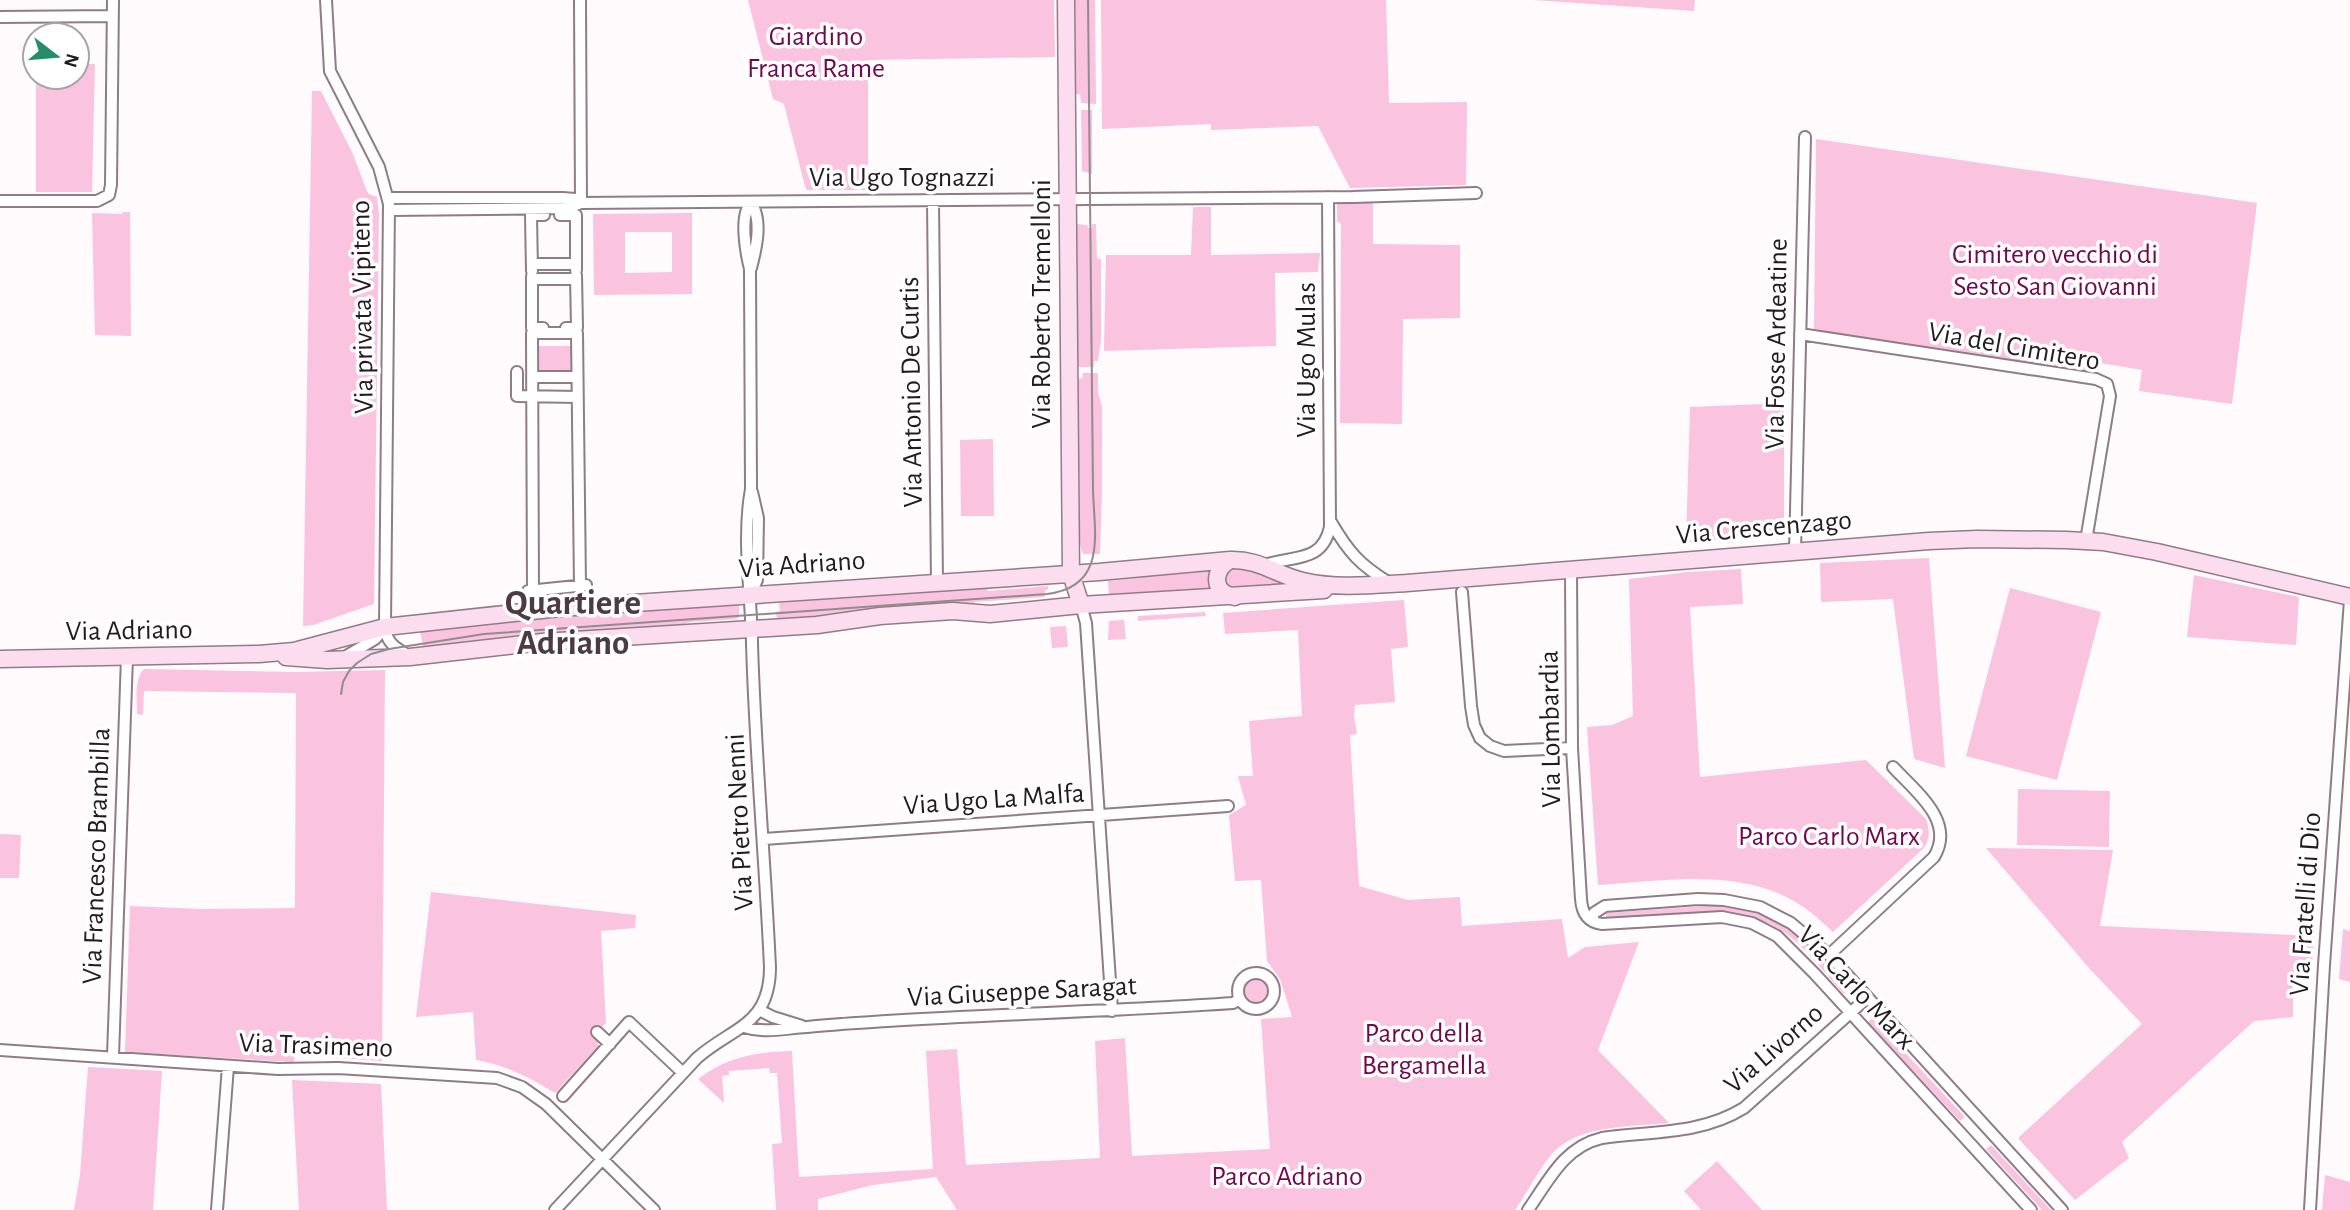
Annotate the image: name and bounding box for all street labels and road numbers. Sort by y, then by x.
street label: Via Ugo Tognazzi [809,164,995,192]
street label: Via Roberto Tremelloni [1028,179,1056,429]
street label: Via privata Vipiteno [347,200,379,414]
street label: Via Fosse Ardeatine [1761,238,1793,450]
street label: Via Antonio De Curtis [896,276,928,508]
street label: Via Ugo Mulas [1293,282,1321,438]
street label: Via del Cimitero [1926,318,2102,376]
street label: Via Crescenzago [1675,506,1853,550]
street label: Via Adriano [738,547,866,583]
street label: Via Adriano [65,616,193,646]
street label: Via Lombardia [1536,650,1566,808]
street label: Via Francesco Brambilla [79,727,115,985]
street label: Via Pietro Nenni [721,733,759,911]
street label: Via Ugo La Malfa [902,780,1086,820]
street label: Via Fratelli di Dio [2286,811,2326,997]
street label: Via Carlo Marx [1792,921,1920,1055]
street label: Via Giuseppe Saragat [907,972,1137,1012]
street label: Via Livorno [1719,999,1829,1099]
street label: Via Trasimeno [238,1029,394,1063]

